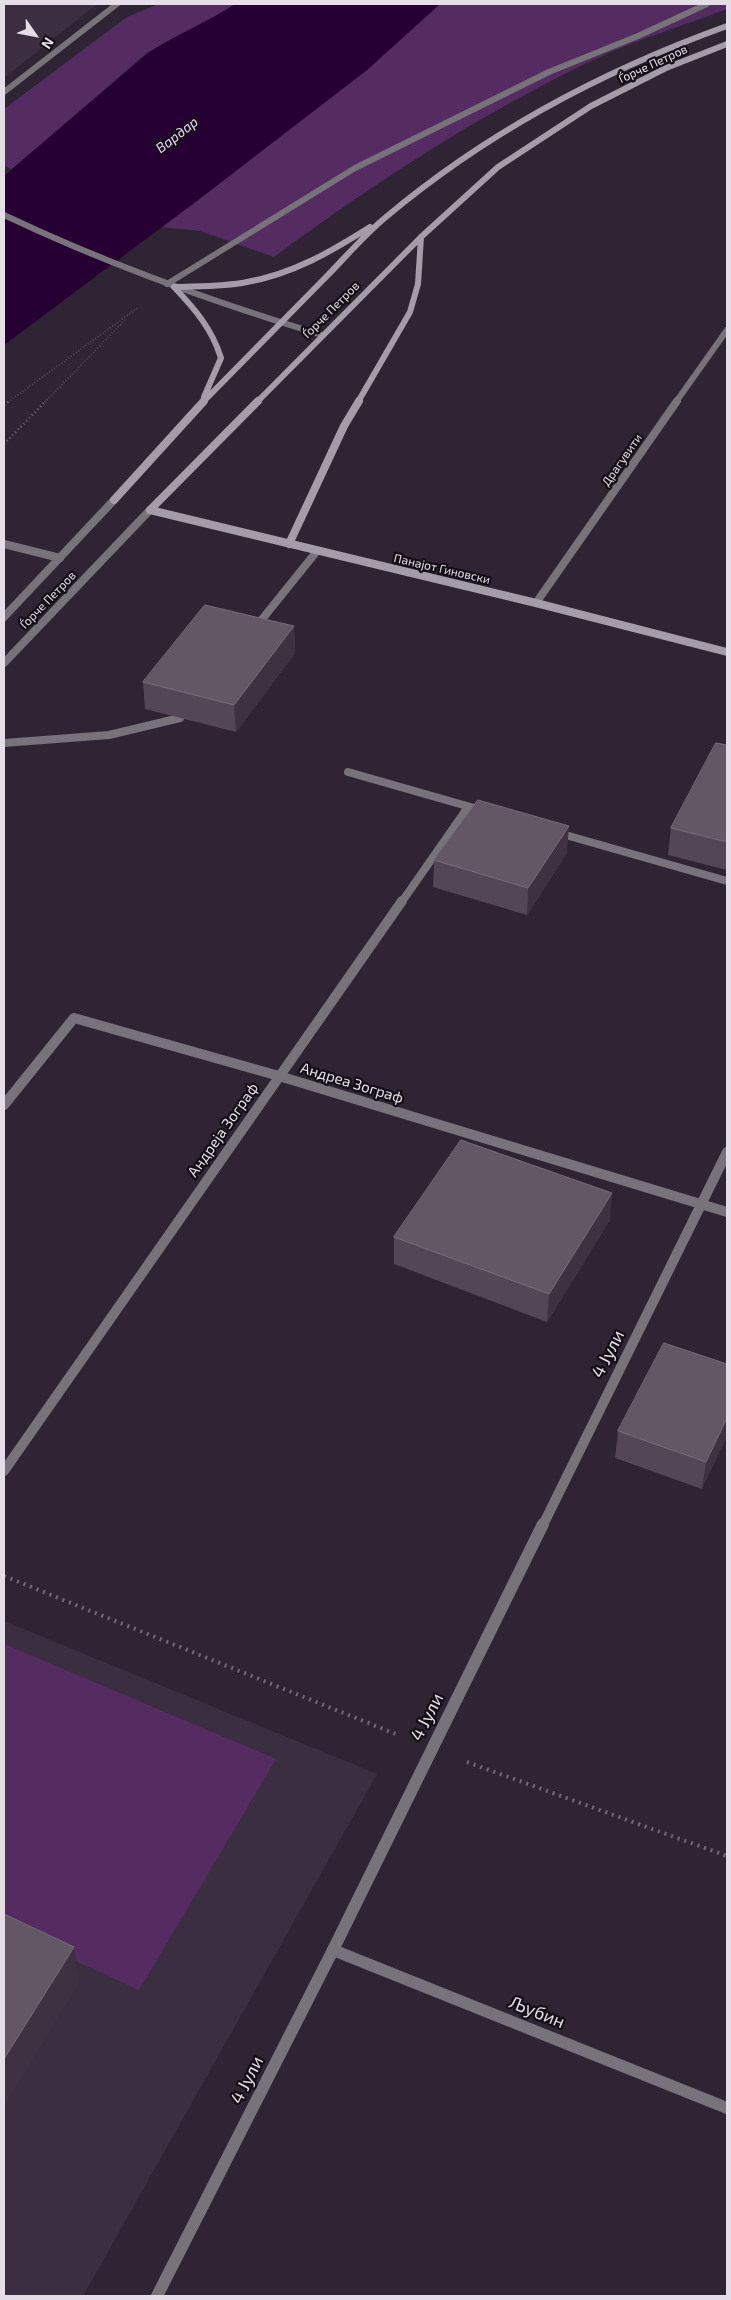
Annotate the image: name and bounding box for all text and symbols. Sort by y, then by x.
north arrow [10,10,60,60]
text: N [38,35,58,52]
street label: Ѓорче Петров [616,42,690,86]
water label: Вардар [153,113,201,157]
street label: Ѓорче Петров [300,279,362,341]
street label: Драгувити [599,431,645,489]
street label: Панајот Гиновски [392,551,492,587]
street label: Ѓорче Петров [17,568,79,632]
street label: Андреа Зограф [298,1059,406,1107]
street label: Андреја Зограф [184,1080,262,1180]
street label: 4 Јули [587,1326,629,1382]
street label: 4 Јули [406,1689,448,1745]
street label: Љубин [506,1991,568,2033]
street label: 4 Јули [226,2052,268,2108]

